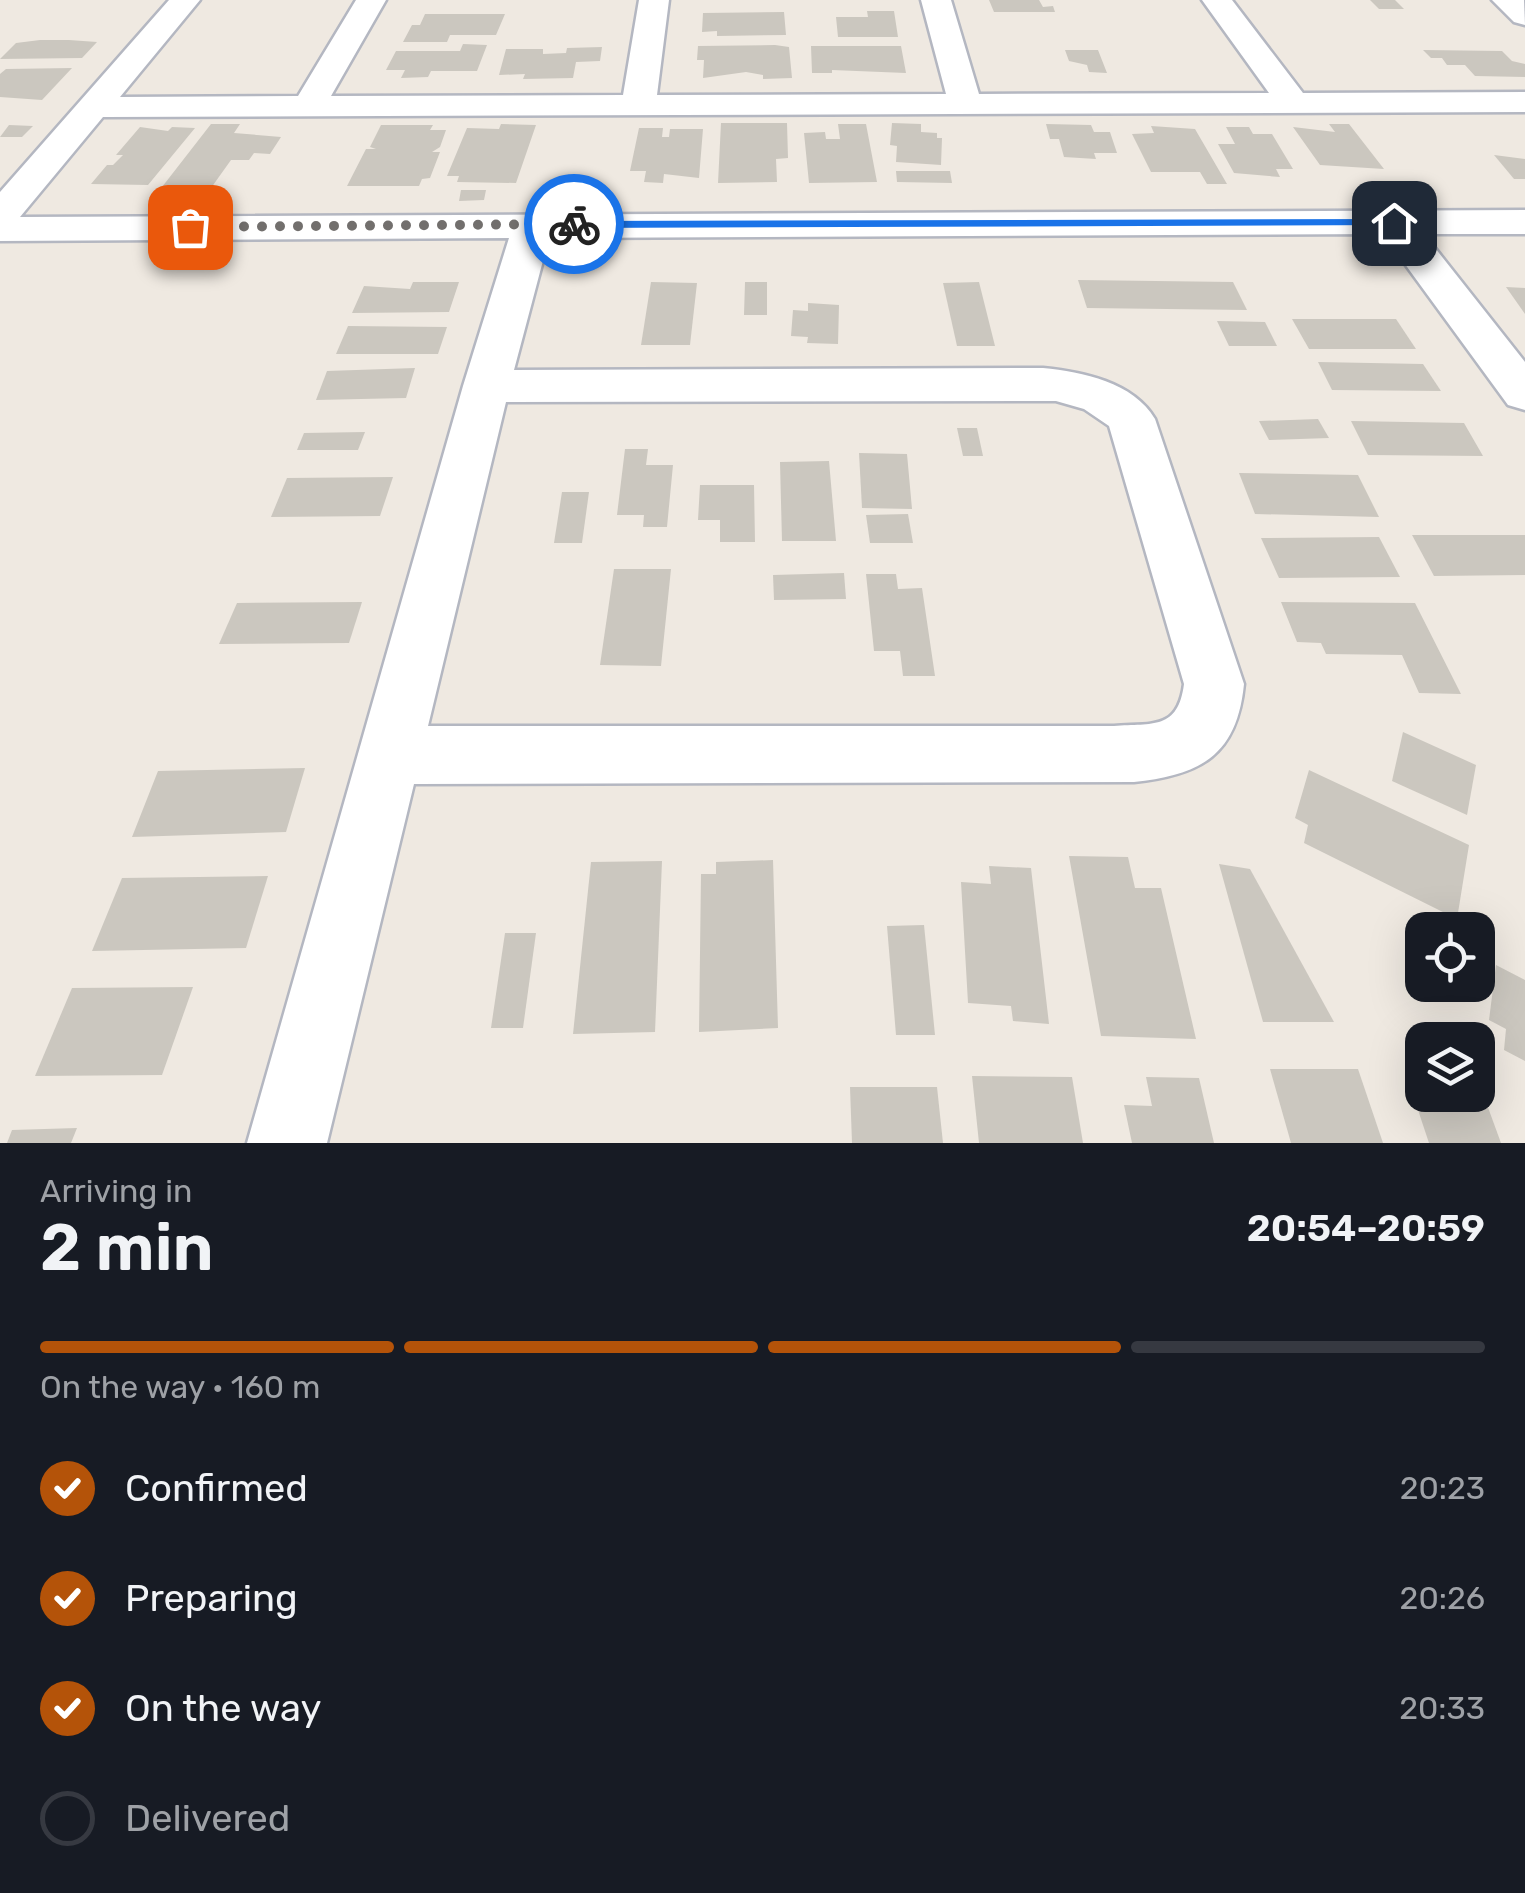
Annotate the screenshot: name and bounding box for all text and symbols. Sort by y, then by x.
courier [524,174,624,274]
pin [1352,181,1437,266]
pin [148,185,233,270]
icon: home [1367,196,1422,251]
icon: bike [547,197,602,252]
icon: bag [163,200,218,255]
map controls [1405,912,1495,1112]
button: locate [1405,912,1495,1002]
button: layers [1405,1022,1495,1112]
text: Arriving in [40,1172,192,1210]
text: 20:54–20:59 [1247,1205,1485,1251]
text: 2 min [40,1209,214,1286]
text: On the way · 160 m [40,1368,320,1406]
icon: check [40,1461,95,1516]
text: Confirmed [125,1465,308,1511]
text: 20:23 [1400,1469,1485,1507]
icon: check [40,1571,95,1626]
text: Preparing [125,1575,298,1621]
text: 20:26 [1400,1579,1485,1617]
icon: check [40,1681,95,1736]
text: On the way [125,1685,321,1731]
text: 20:33 [1399,1689,1485,1727]
text: Delivered [125,1795,290,1841]

